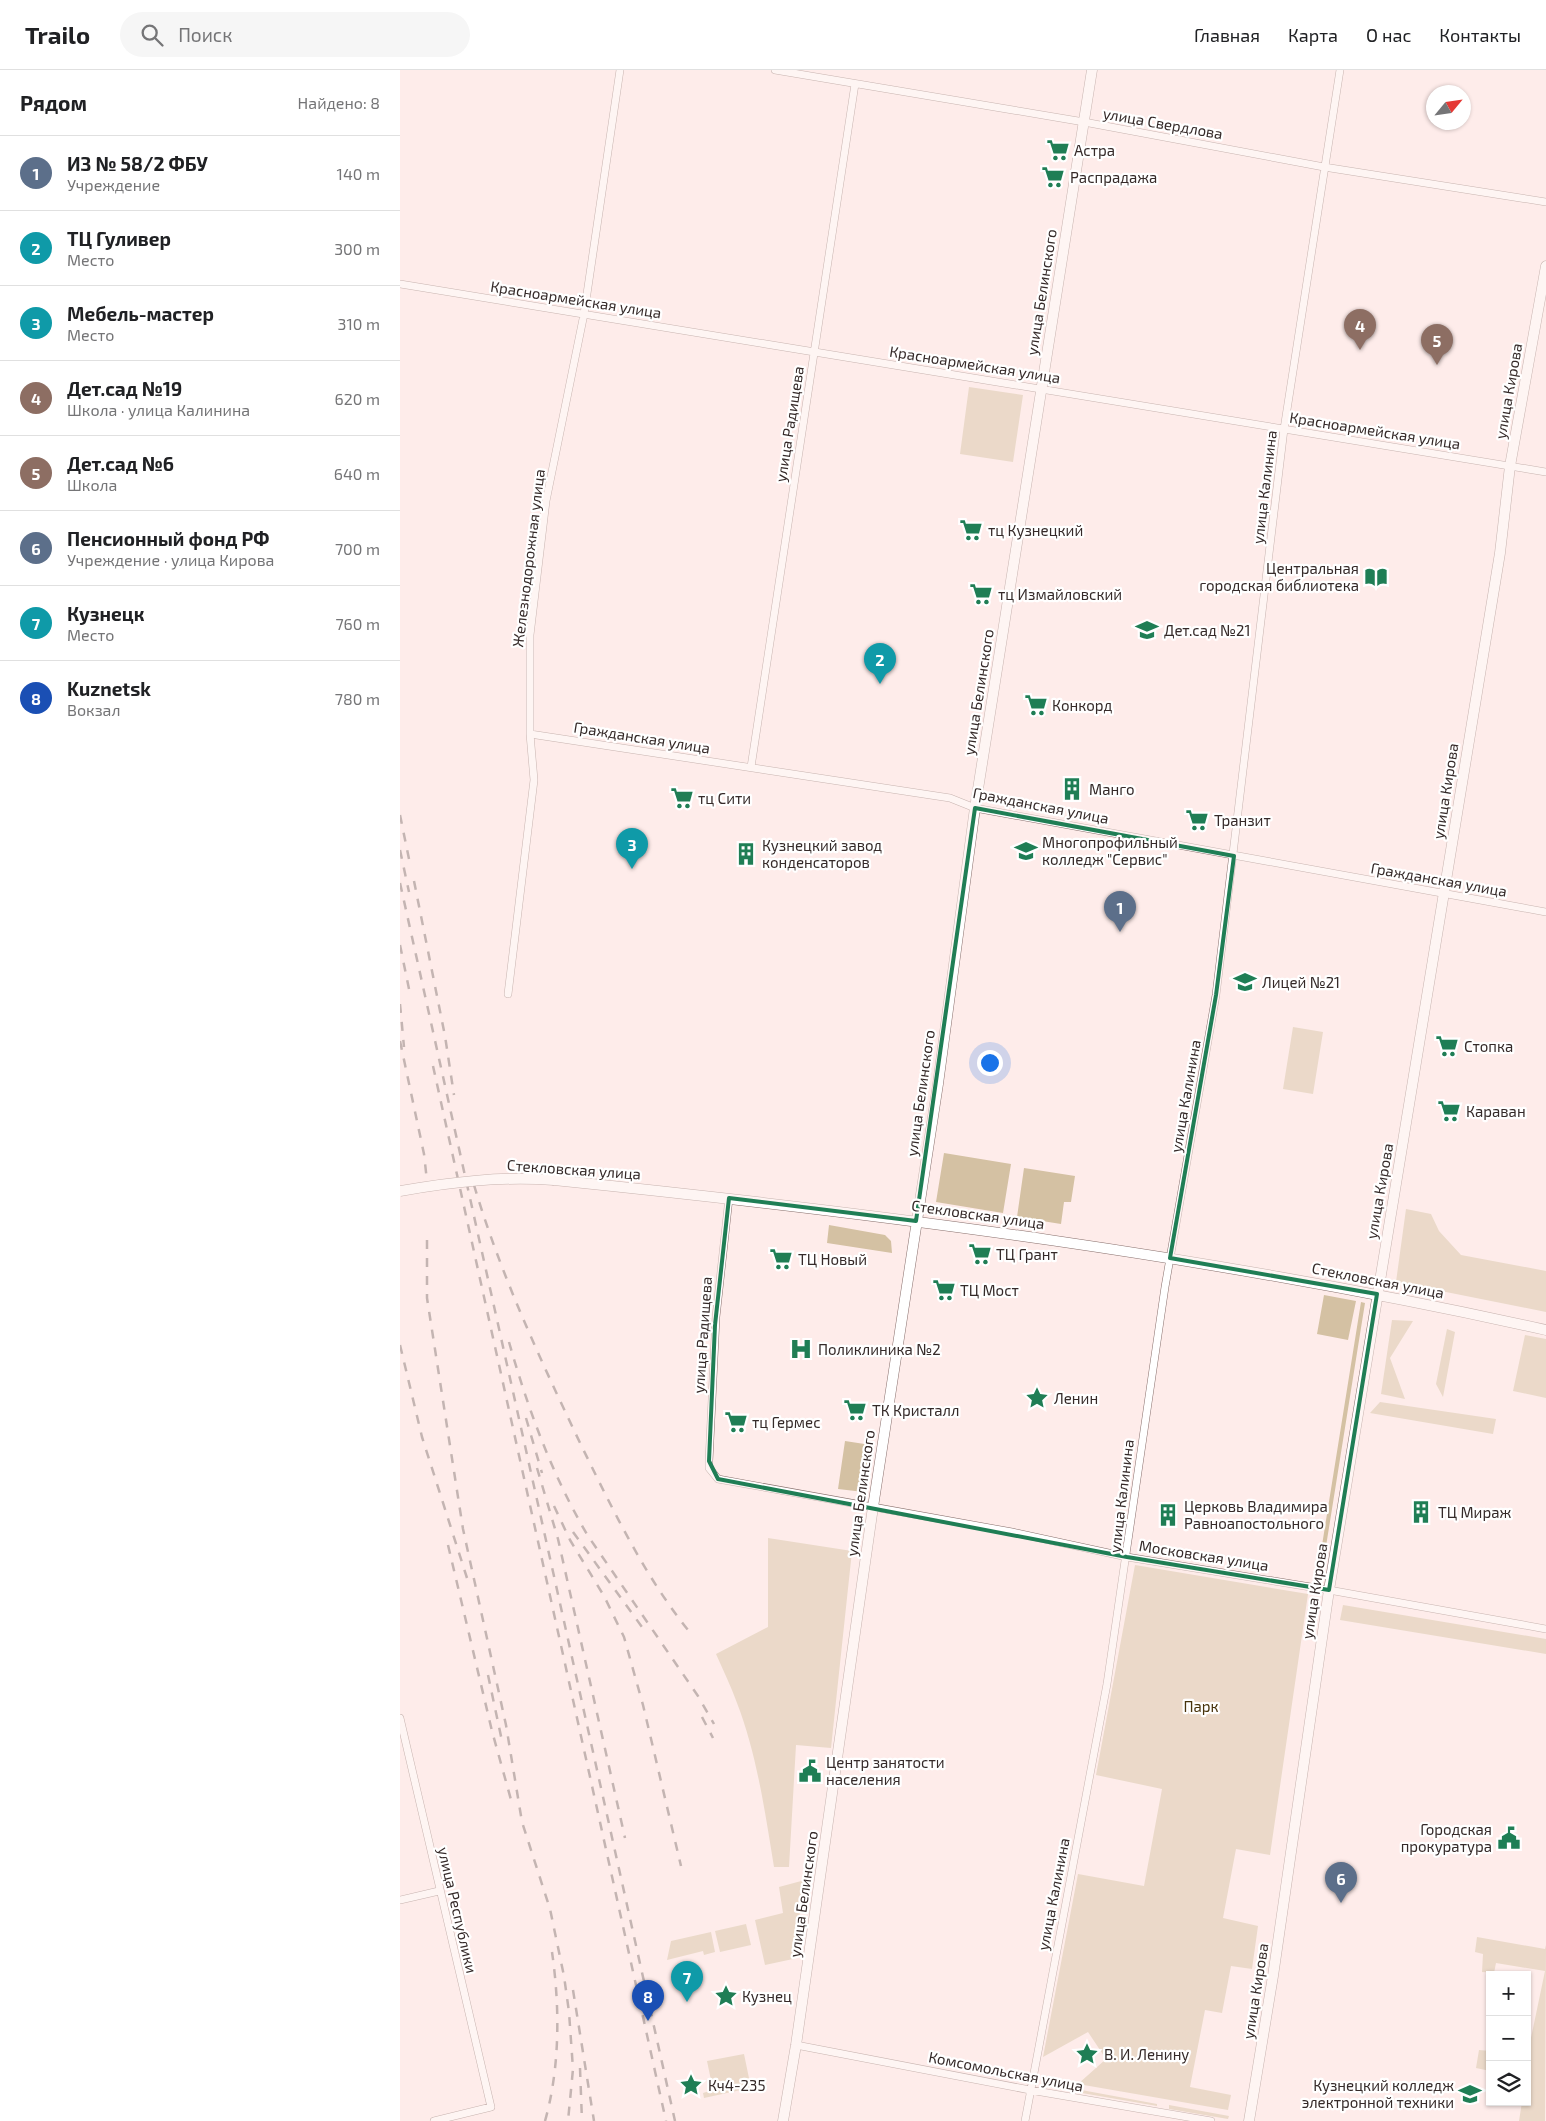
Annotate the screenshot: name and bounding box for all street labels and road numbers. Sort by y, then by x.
street label: улица Свердлова [1102,104,1224,143]
street label: улица Белинского [1022,228,1061,357]
street label: Красноармейская улица [489,277,663,322]
street label: Красноармейская улица [888,342,1062,387]
street label: улица Кирова [1491,342,1526,440]
street label: улица Радищева [771,365,808,483]
street label: Красноармейская улица [1288,408,1462,453]
street label: улица Калинина [1248,429,1281,545]
street label: Железнодорожная улица [508,468,549,648]
street label: улица Белинского [959,628,998,757]
street label: Гражданская улица [572,717,712,758]
street label: улица Кирова [1429,742,1462,840]
street label: Гражданская улица [971,783,1110,828]
street label: Гражданская улица [1369,858,1509,901]
street label: улица Белинского [902,1029,939,1158]
street label: улица Калинина [1166,1038,1205,1154]
street label: улица Кирова [1362,1142,1397,1240]
street label: Стекловская улица [506,1155,642,1184]
street label: Стекловская улица [910,1196,1046,1233]
street label: Стекловская улица [1310,1258,1446,1303]
street label: улица Радищева [689,1276,716,1394]
street label: улица Белинского [842,1429,879,1558]
street label: улица Калинина [1105,1438,1138,1554]
street label: Московская улица [1138,1536,1270,1575]
street label: улица Кирова [1298,1542,1331,1640]
street label: улица Белинского [785,1830,822,1959]
street label: улица Калинина [1033,1836,1074,1952]
street label: улица Республики [434,1845,481,1975]
street label: улица Кирова [1239,1942,1272,2040]
street label: Комсомольская улица [927,2047,1085,2096]

